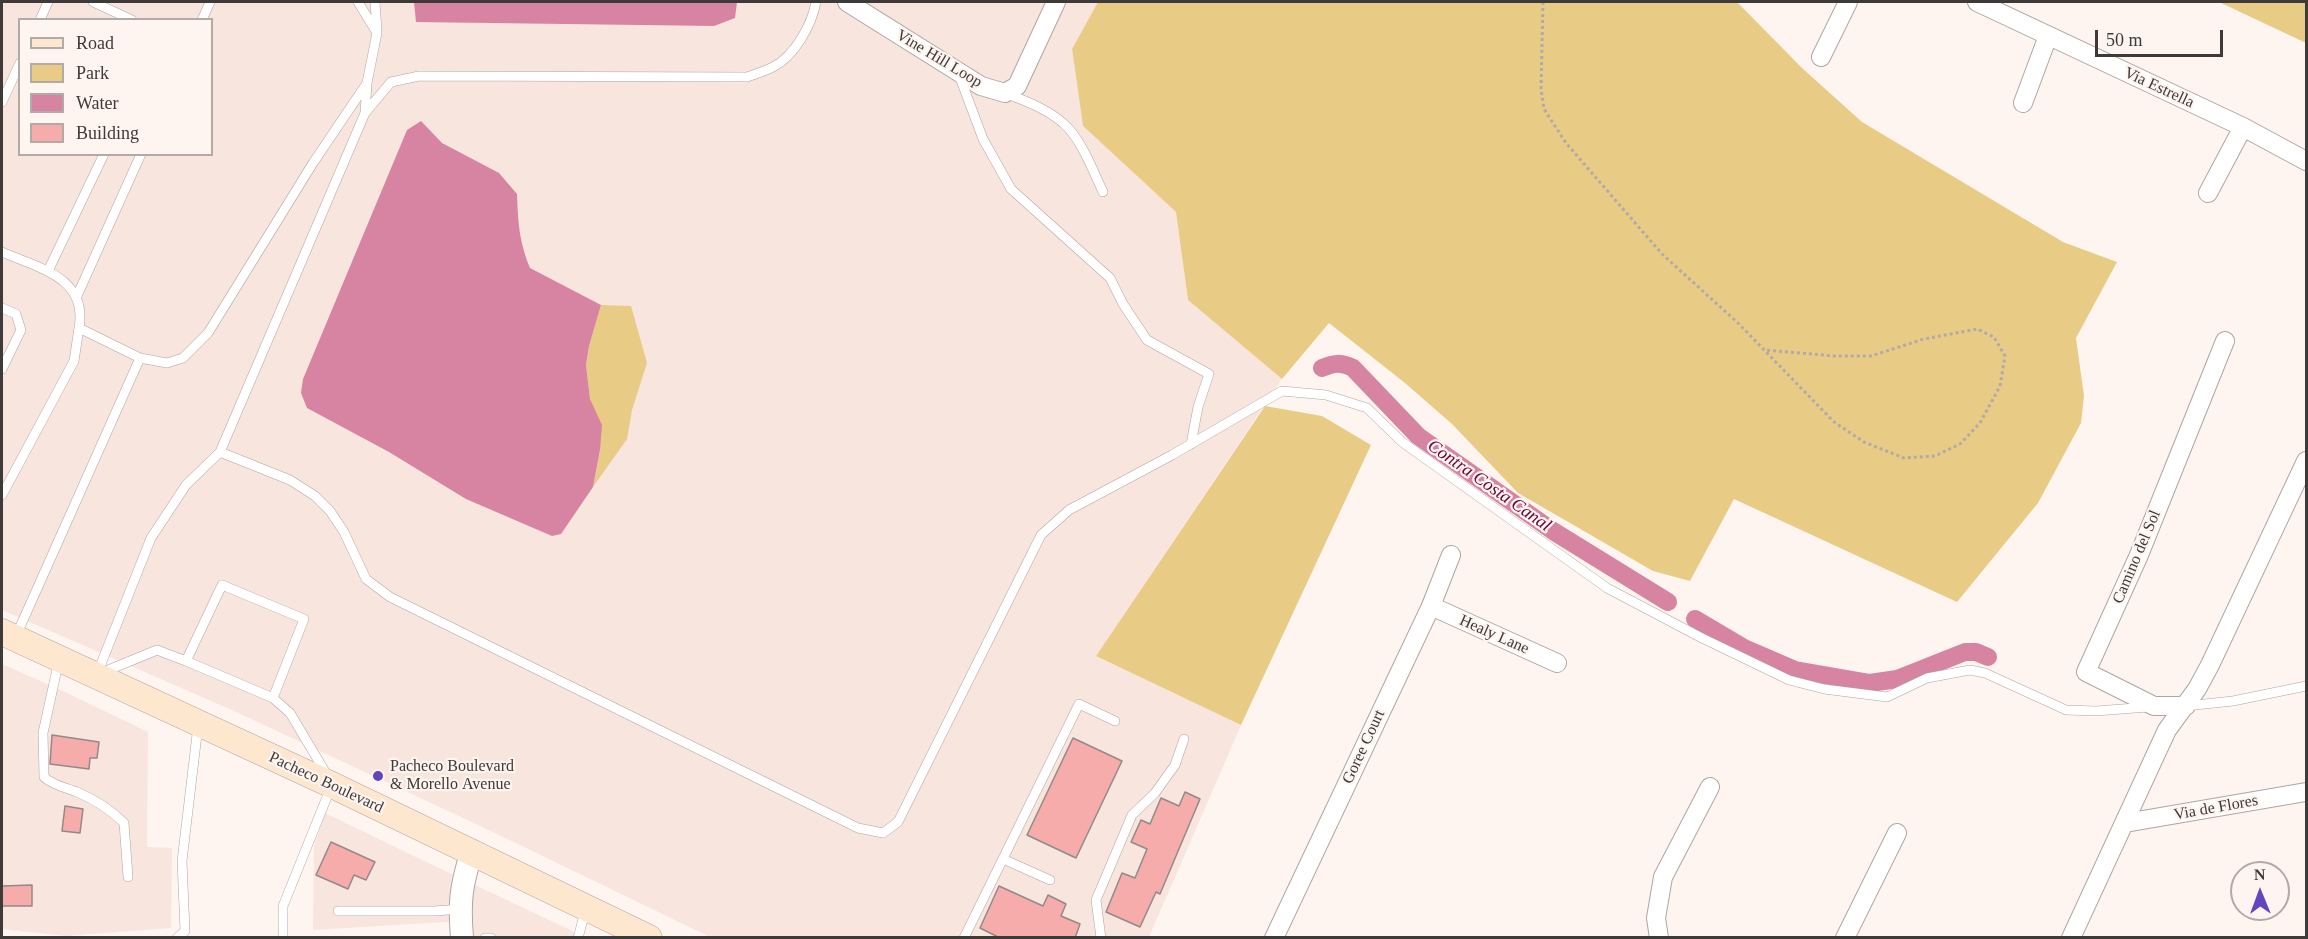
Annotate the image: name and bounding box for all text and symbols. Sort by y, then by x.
legend [18,18,213,156]
scale bar [2098,18,2226,56]
street label: Vine Hill Loop [893,26,985,92]
text: 50 m [2106,30,2143,50]
text: Road [76,33,114,53]
text: Park [76,63,109,83]
street label: Via Estrella [2121,63,2197,113]
text: Water [76,93,119,113]
text: Building [76,123,139,143]
water label: Contra Costa Canal [1423,435,1555,537]
street label: Camino del Sol [2109,507,2165,607]
street label: Healy Lane [1456,611,1532,659]
street label: Goree Court [1338,707,1390,787]
street label: Pacheco Boulevard [266,748,386,818]
place label: Pacheco Boulevard & Morello Avenue [390,757,514,795]
marker: Pacheco Boulevard & Morello Avenue [371,769,385,783]
street label: Via de Flores [2172,791,2260,825]
north arrow [2230,861,2290,921]
text: N [2254,866,2266,883]

